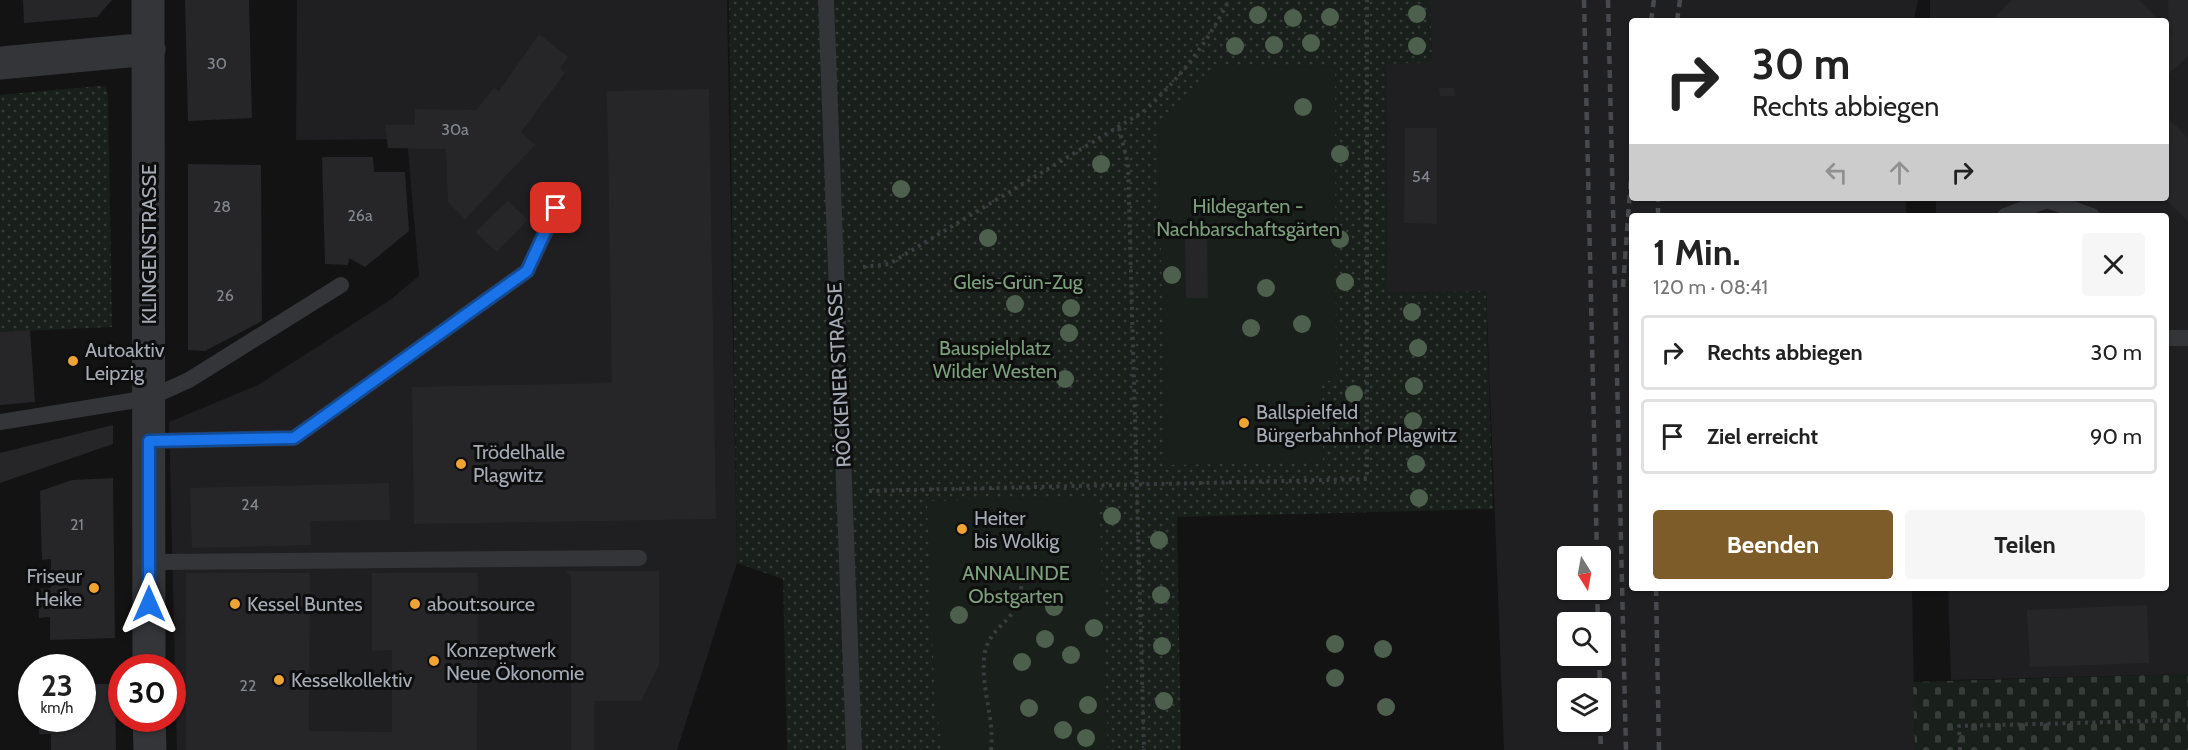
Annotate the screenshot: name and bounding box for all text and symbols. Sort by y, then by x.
text: 30 m [1752,38,1850,90]
icon: right [1653,42,1731,120]
house number: 30 [207,54,227,73]
text: Rechts abbiegen [1752,90,1939,123]
house number: 30a [441,120,469,139]
icon: left [1820,156,1853,189]
icon: ahead [1883,156,1916,189]
icon: right [1946,156,1979,189]
street label: KLINGENSTRASSE [137,164,161,324]
house number: 54 [1412,167,1430,186]
pin [530,182,581,233]
icon: arrive [539,191,572,224]
park label: Hildegarten - Nachbarschaftsgärten [1156,194,1340,241]
house number: 28 [213,197,231,216]
house number: 26a [347,206,373,225]
text: 1 Min. [1653,230,1741,274]
button: close [2082,233,2145,296]
park label: Gleis-Grün-Zug [953,270,1084,294]
text: 120 m · 08:41 [1653,275,1768,299]
street label: RÖCKENER STRASSE [822,282,856,468]
house number: 26 [216,286,234,305]
park label: Bauspielplatz Wilder Westen [933,336,1057,383]
icon: right [1656,336,1689,369]
place label: Autoaktiv Leipzig [85,338,165,385]
text: Rechts abbiegen [1707,339,1863,366]
text: 30 m [2090,339,2142,366]
marker: Autoaktiv Leipzig [66,354,80,368]
place label: Ballspielfeld Bürgerbahnhof Plagwitz [1256,400,1457,447]
marker: Ballspielfeld Bürgerbahnhof Plagwitz [1237,416,1251,430]
icon: arrive [1656,420,1689,453]
text: Ziel erreicht [1707,423,1818,450]
text: 90 m [2090,423,2142,450]
place label: Trödelhalle Plagwitz [473,440,565,487]
marker: Trödelhalle Plagwitz [454,457,468,471]
house number: 24 [241,495,259,514]
place label: Heiter bis Wolkig [974,506,1060,553]
button: Beenden [1653,510,1893,579]
button: Teilen [1905,510,2145,579]
house number: 21 [70,515,84,534]
marker: Heiter bis Wolkig [955,522,969,536]
north arrow [1557,546,1611,600]
map controls [1557,546,1611,732]
park label: ANNALINDE Obstgarten [962,561,1070,608]
place label: Friseur Heike [27,564,83,611]
position arrow [117,572,181,636]
marker: Friseur Heike [87,581,101,595]
place label: Kessel Buntes [247,592,362,616]
place label: about:source [427,592,535,616]
marker: Kessel Buntes [228,597,242,611]
marker: about:source [408,597,422,611]
button: search [1557,612,1611,666]
place label: Konzeptwerk Neue Ökonomie [446,638,584,685]
speed limit sign: 30 [108,654,186,732]
marker: Konzeptwerk Neue Ökonomie [427,654,441,668]
text: 23 [41,667,73,704]
place label: Kesselkollektiv [291,668,412,692]
marker: Kesselkollektiv [272,673,286,687]
house number: 22 [240,676,256,695]
button: layers [1557,678,1611,732]
text: km/h [41,699,73,717]

